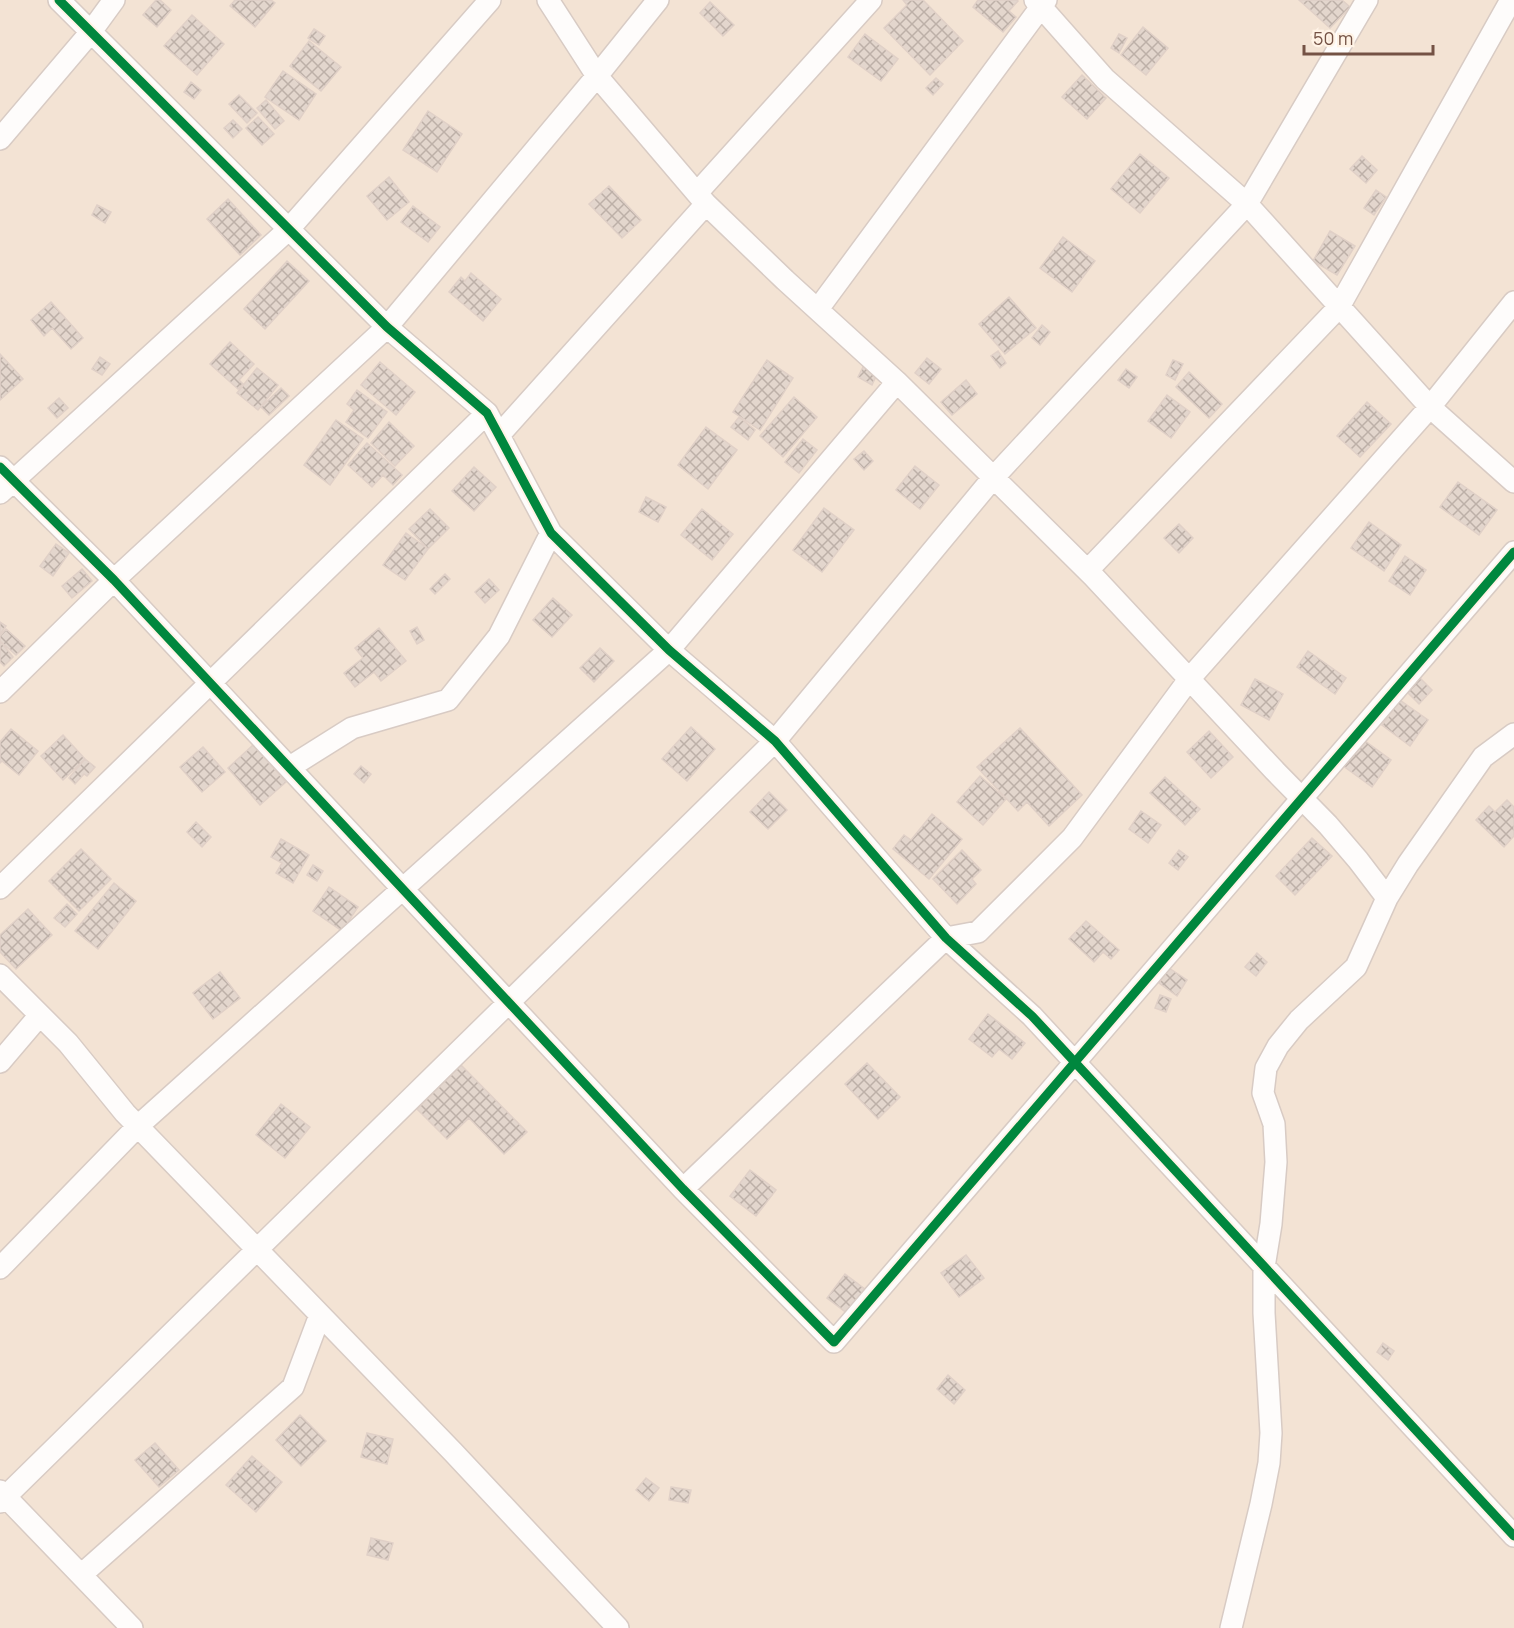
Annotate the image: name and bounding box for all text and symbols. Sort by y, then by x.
scale bar [1304,18,1433,56]
text: 50 m [1313,26,1353,50]

